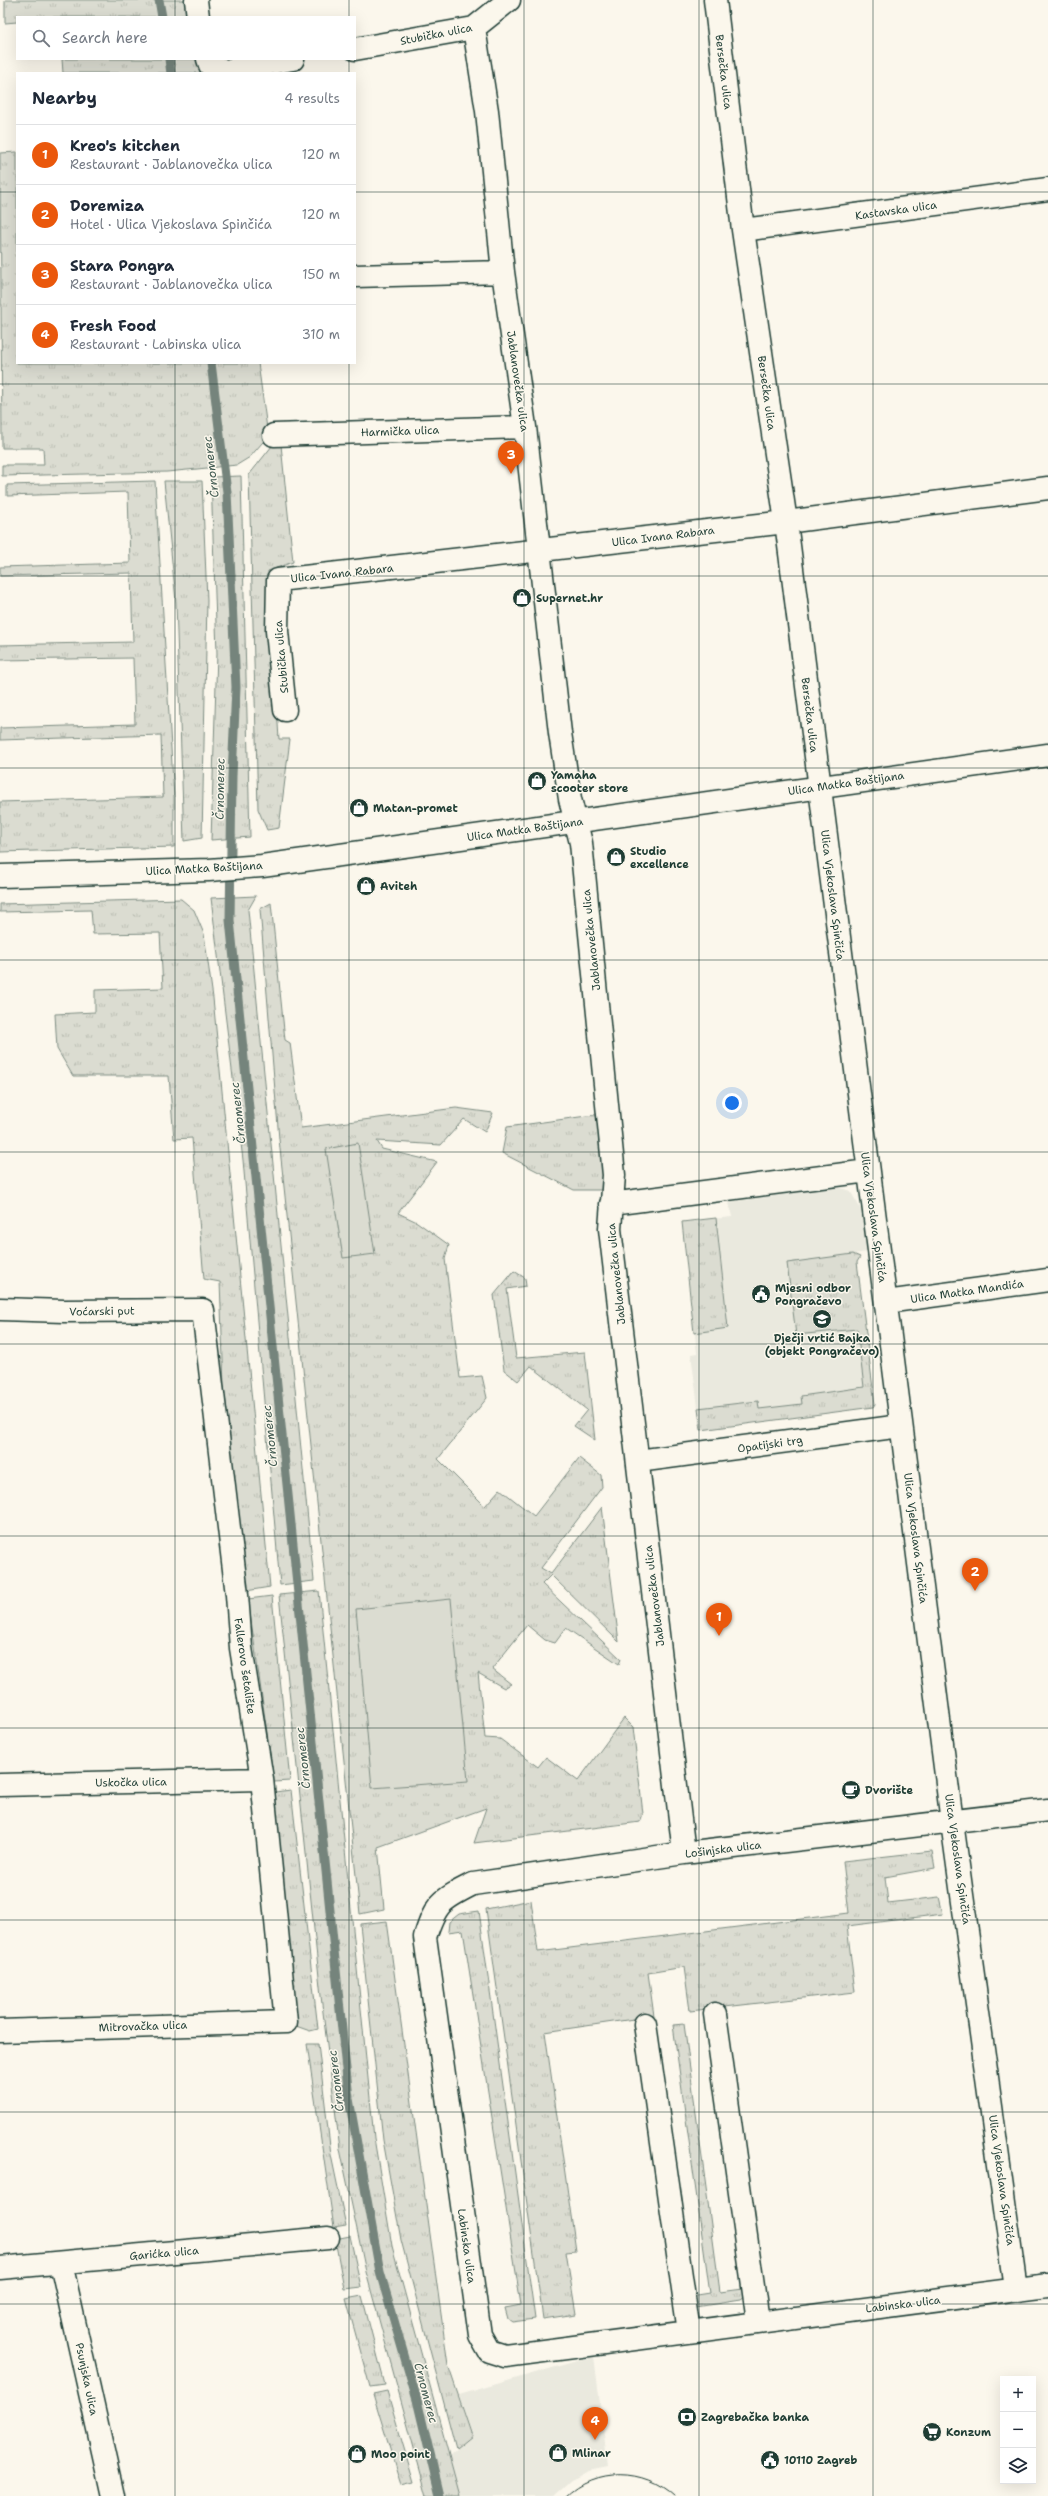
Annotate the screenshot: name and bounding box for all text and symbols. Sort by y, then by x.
search box [16,16,356,60]
street label: Stubička ulica [399,20,474,49]
icon: search [30,27,52,49]
text: Search here [62,28,148,48]
street label: Bersečka ulica [711,34,736,111]
text: Nearby [32,87,97,109]
text: 4 results [284,90,340,107]
text: Kreo's kitchen [70,136,180,156]
text: 1 [42,146,48,163]
text: 120 m [302,146,340,163]
text: Restaurant · Jablanovečka ulica [70,156,272,173]
text: Doremiza [70,196,144,216]
street label: Kastavska ulica [854,197,938,224]
text: 2 [40,206,50,223]
text: 120 m [302,206,340,223]
text: Hotel · Ulica Vjekoslava Spinčića [70,216,272,233]
text: Stara Pongra [70,256,174,276]
text: 3 [40,266,50,283]
text: 150 m [302,266,340,283]
text: Restaurant · Jablanovečka ulica [70,276,272,293]
text: Fresh Food [70,316,156,336]
text: 4 [40,326,50,343]
text: 310 m [302,326,340,343]
street label: Jablanovečka ulica [503,330,532,433]
text: Restaurant · Labinska ulica [70,336,241,353]
street label: Bersečka ulica [754,355,779,432]
street label: Harmička ulica [360,423,440,440]
water label: Črnomerec [199,435,223,499]
pin: 3 [498,441,524,474]
street label: Ulica Ivana Rabara [611,523,715,550]
street label: Ulica Ivana Rabara [290,561,394,586]
shop icon: Supernet.hr [511,587,533,609]
place label: Supernet.hr [536,591,603,606]
street label: Stubička ulica [271,620,292,694]
street label: Bersečka ulica [797,677,822,754]
water label: Črnomerec [211,758,229,820]
place label: Yamaha scooter store [551,768,629,796]
street label: Ulica Matka Baštijana [787,768,905,799]
shop icon: Yamaha scooter store [526,770,548,792]
shop icon: Matan-promet [348,797,370,819]
place label: Matan-promet [373,801,459,816]
street label: Ulica Matka Baštijana [466,814,584,845]
street label: Ulica Vjekoslava Spinčića [817,829,848,961]
place label: Studio excellence [630,844,689,872]
shop icon: Studio excellence [605,846,627,868]
street label: Ulica Matka Baštijana [145,858,263,879]
shop icon: Aviteh [355,875,377,897]
place label: Aviteh [380,879,418,894]
street label: Jablanovečka ulica [579,888,604,991]
water label: Črnomerec [227,1081,249,1145]
your location [722,1093,742,1113]
street label: Ulica Vjekoslava Spinčića [857,1151,890,1283]
street label: Jablanovečka ulica [604,1222,629,1325]
street label: Ulica Matka Mandića [910,1276,1025,1307]
place label: Mjesni odbor Pongračevo [775,1281,851,1309]
public building icon: Mjesni odbor Pongračevo [750,1283,772,1305]
street label: Voćarski put [69,1303,135,1320]
school or university icon: Dječji vrtić Bajka (objekt Pongračevo) [811,1308,833,1330]
place label: Dječji vrtić Bajka (objekt Pongračevo) [765,1331,879,1359]
water label: Črnomerec [259,1404,281,1468]
street label: Opatijski trg [737,1432,804,1456]
street label: Ulica Vjekoslava Spinčića [900,1472,931,1604]
street label: Jablanovečka ulica [641,1544,668,1647]
pin: 2 [962,1558,988,1591]
pin: 1 [706,1603,732,1636]
street label: Fallerovo šetalište [230,1617,259,1715]
water label: Črnomerec [292,1726,314,1790]
street label: Uskočka ulica [95,1774,167,1791]
cafe icon: Dvorište [840,1779,862,1801]
place label: Dvorište [865,1783,913,1798]
street label: Ulica Vjekoslava Spinčića [941,1793,974,1925]
street label: Lošinjska ulica [684,1837,762,1862]
street label: Mitrovačka ulica [98,2017,188,2036]
water label: Črnomerec [324,2049,348,2113]
street label: Ulica Vjekoslava Spinčića [985,2114,1018,2246]
street label: Labinska ulica [454,2208,479,2285]
street label: Garićka ulica [129,2243,200,2264]
street label: Labinska ulica [865,2292,942,2317]
street label: Psunjska ulica [71,2341,102,2417]
water label: Črnomerec [410,2361,442,2425]
map controls [1000,2376,1036,2484]
button: + [1000,2376,1036,2412]
bank icon: Zagrebačka banka [676,2406,698,2428]
pin: 4 [582,2407,608,2440]
place label: Zagrebačka banka [701,2410,810,2425]
button: − [1000,2412,1036,2448]
supermarket icon: Konzum [921,2421,943,2443]
place label: Konzum [946,2425,991,2440]
shop icon: Mlinar [547,2442,569,2464]
shop icon: Moo point [346,2443,368,2465]
place label: Mlinar [572,2446,611,2461]
place label: Moo point [371,2447,431,2462]
button: layers [1000,2448,1036,2484]
public building icon: 10110 Zagreb [759,2449,781,2471]
place label: 10110 Zagreb [784,2453,857,2468]

